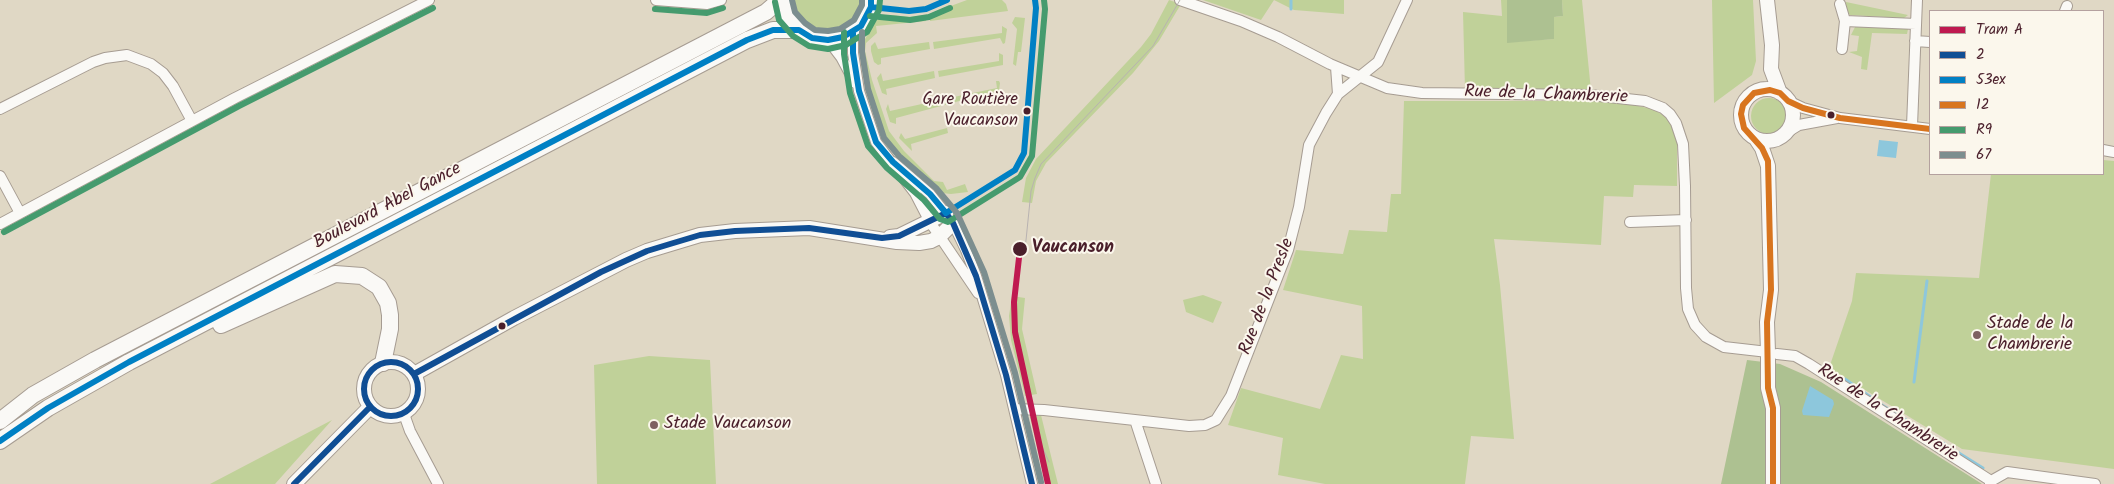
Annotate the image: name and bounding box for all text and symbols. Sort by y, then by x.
legend [1929,10,2104,175]
text: Tram A [1976,18,2023,42]
text: 2 [1976,43,1985,67]
text: 53ex [1976,68,2006,92]
street label: Rue de la Chambrerie [1464,82,1628,110]
place label: Gare Routière Vaucanson [922,91,1018,131]
text: 12 [1976,93,1989,117]
marker: Gare Routière Vaucanson [1022,106,1032,116]
unlabelled marker [1826,110,1836,120]
text: R9 [1976,118,1992,142]
text: 67 [1976,143,1991,167]
street label: Boulevard Abel Gance [310,159,466,255]
street label: Rue de la Presle [1236,236,1300,358]
place label: Vaucanson [1032,238,1114,260]
marker: Vaucanson [1011,240,1029,258]
place label: Stade de la Chambrerie [1987,314,2073,356]
unlabelled marker [497,321,507,331]
marker: Stade de la Chambrerie [1971,329,1983,341]
street label: Rue de la Chambrerie [1812,360,1962,468]
place label: Stade Vaucanson [664,414,791,436]
marker: Stade Vaucanson [648,419,660,431]

